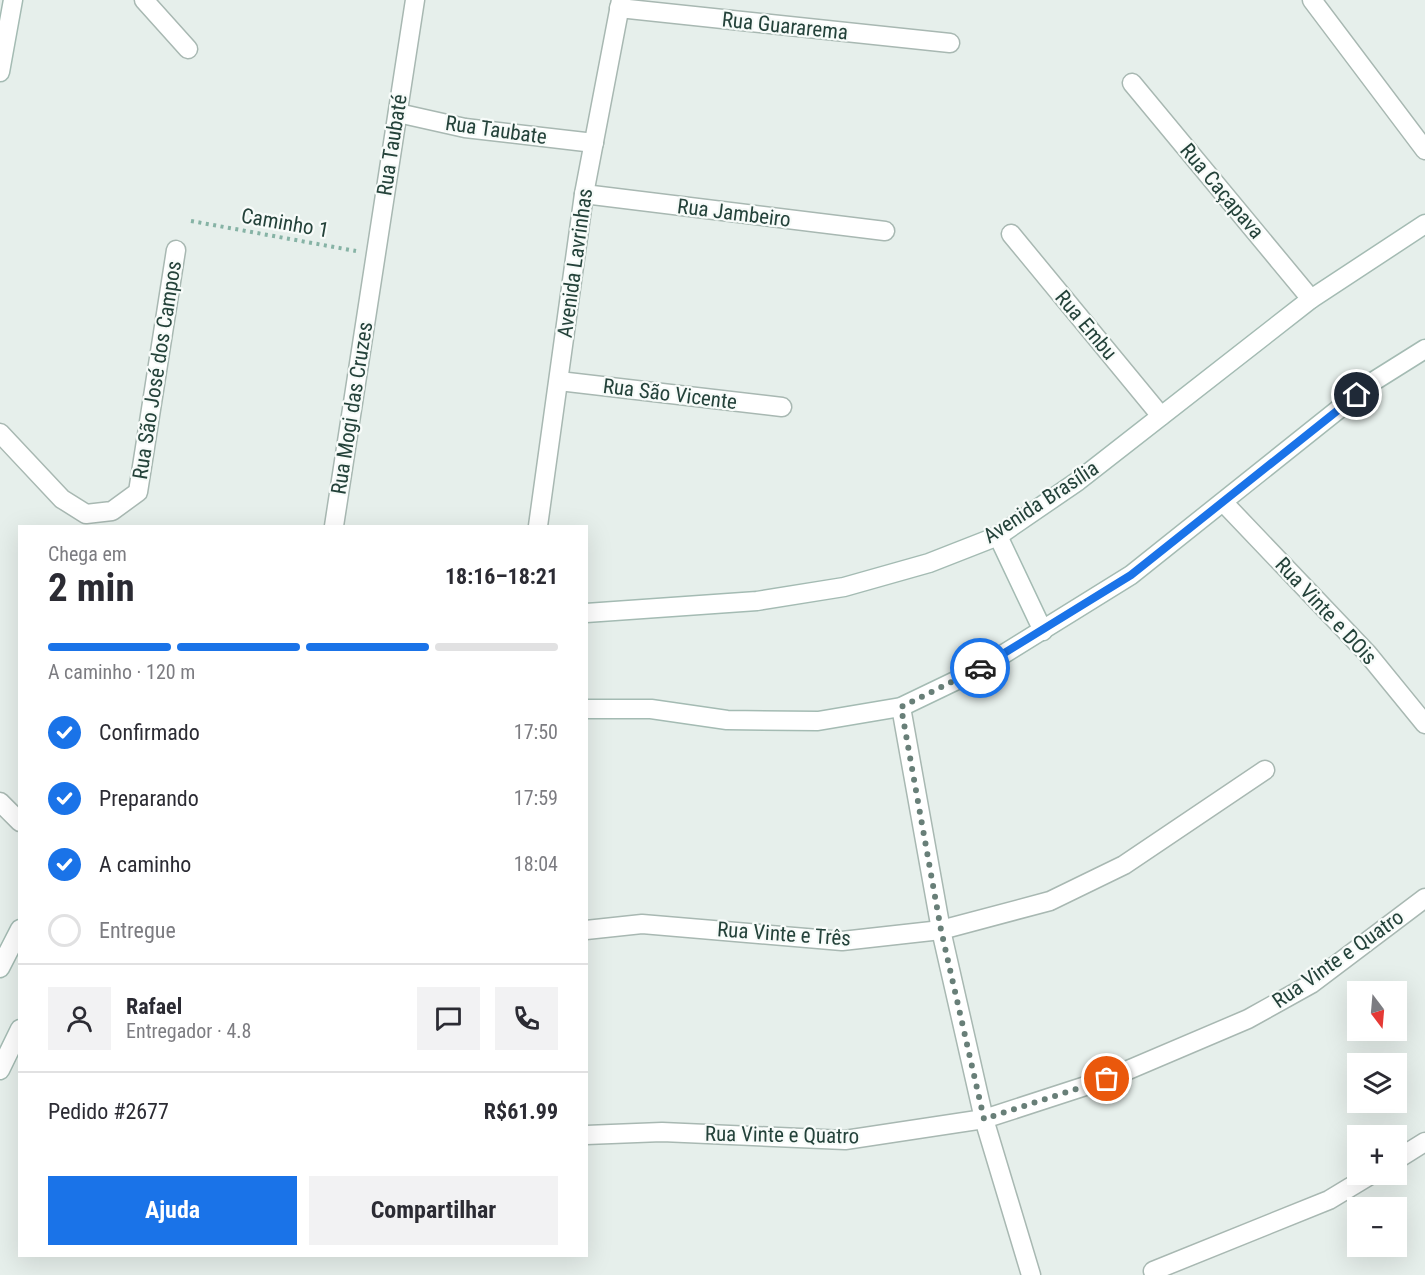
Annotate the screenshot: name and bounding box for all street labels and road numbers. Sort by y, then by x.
street label: Rua Guararema [721,7,849,45]
street label: Rua Taubaté [372,92,412,197]
street label: Rua Taubate [444,111,548,149]
street label: Rua Caçapava [1175,138,1269,244]
street label: Avenida Lavrinhas [553,187,597,339]
street label: Rua Jambeiro [676,194,792,232]
street label: Caminho 1 [239,203,331,243]
street label: Rua São José dos Campos [128,259,186,481]
street label: Rua Embu [1050,286,1122,364]
street label: Rua Mogi das Cruzes [327,320,377,496]
street label: Rua São Vicente [602,374,739,414]
street label: Avenida Brasília [979,456,1103,548]
street label: Rua Vinte e DOis [1270,553,1382,669]
street label: Rua Vinte e Quatro [1268,905,1408,1013]
street label: Rua Vinte e Três [716,917,852,951]
street label: Rua Vinte e Quatro [705,1122,859,1148]

